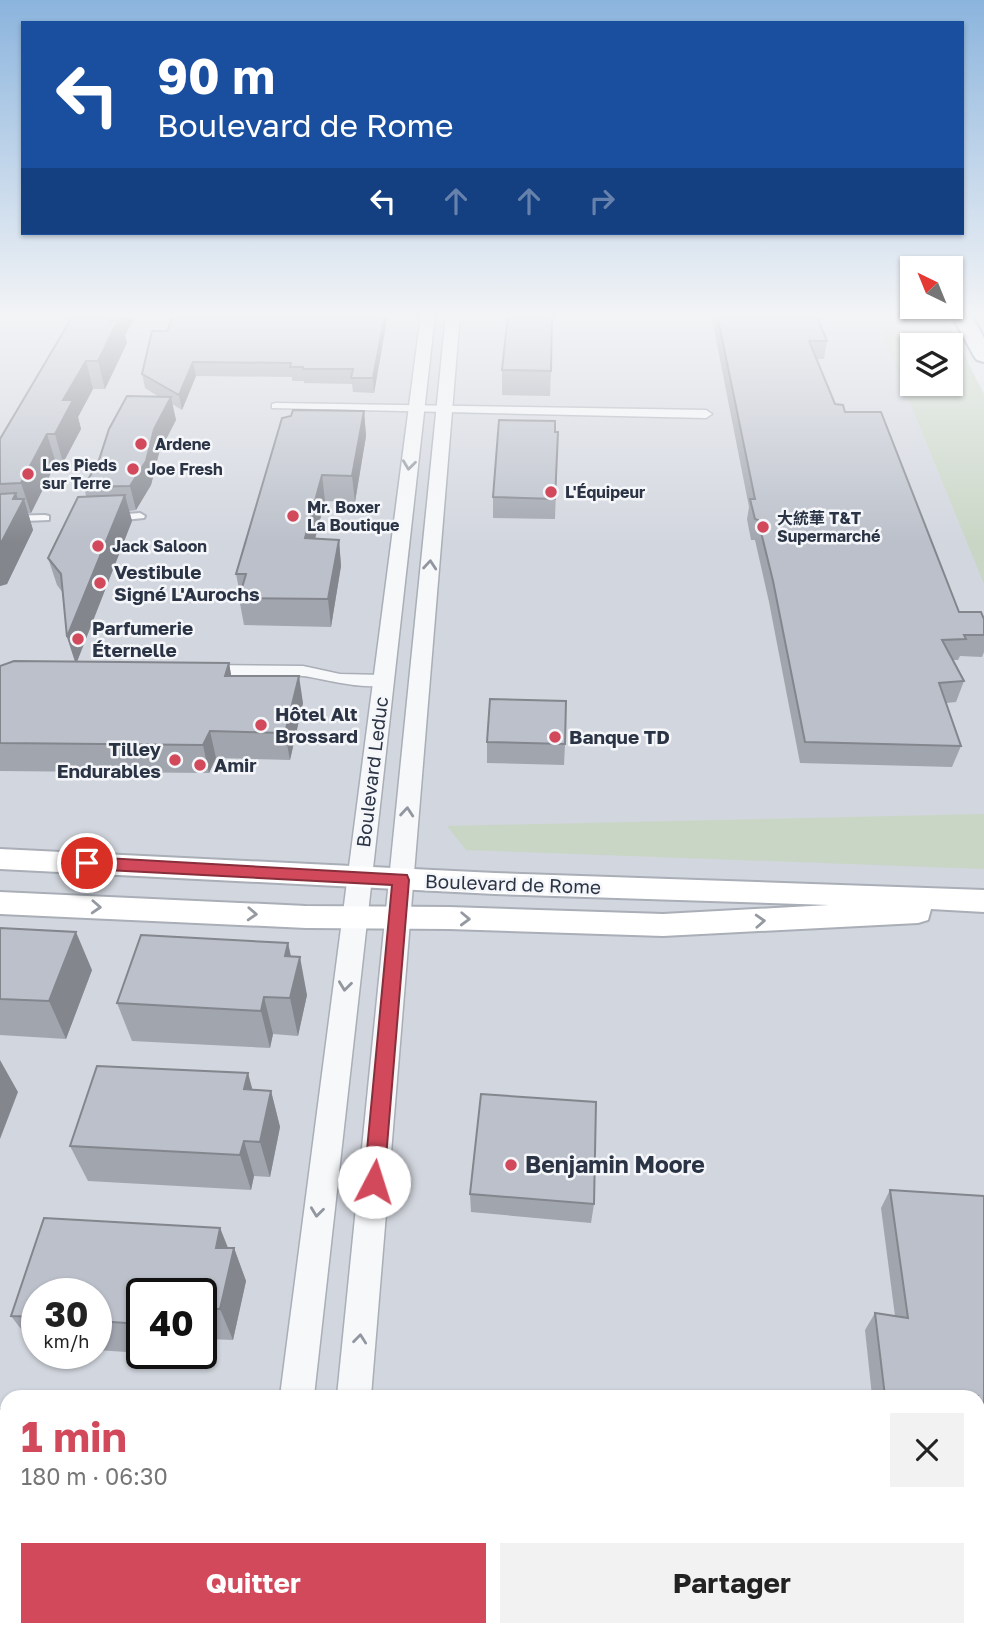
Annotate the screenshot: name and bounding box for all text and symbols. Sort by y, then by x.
text: 90 m [157,46,275,105]
icon: left [42,49,133,140]
text: Boulevard de Rome [157,106,453,144]
icon: left [364,182,402,220]
icon: ahead [437,182,475,220]
icon: ahead [510,182,548,220]
icon: right [583,182,621,220]
north arrow [900,256,962,318]
map controls [900,256,963,396]
button: layers [900,333,963,396]
place label: Ardene [155,434,211,454]
marker: Ardene [133,436,149,452]
place label: Les Pieds sur Terre [42,455,117,493]
place label: Joe Fresh [147,459,223,479]
one-way arrow [402,460,417,471]
marker: Joe Fresh [125,461,141,477]
marker: Les Pieds sur Terre [20,466,36,482]
place label: L'Équipeur [565,482,645,502]
marker: L'Équipeur [543,484,559,500]
place label: Mr. Boxer La Boutique [307,497,400,535]
marker: Mr. Boxer La Boutique [285,508,301,524]
place label: 大統華 T&T Supermarché [777,508,880,546]
marker: 大統華 T&T Supermarché [755,519,771,535]
place label: Jack Saloon [112,536,207,556]
marker: Jack Saloon [90,538,106,554]
one-way arrow [422,559,437,570]
place label: Vestibule Signé L'Aurochs [114,560,260,605]
marker: Vestibule Signé L'Aurochs [92,575,108,591]
place label: Parfumerie Éternelle [92,616,193,661]
marker: Parfumerie Éternelle [70,631,86,647]
street label: Boulevard Leduc [351,695,392,849]
place label: Hôtel Alt Brossard [275,702,358,747]
marker: Hôtel Alt Brossard [253,717,269,733]
place label: Banque TD [569,725,670,748]
marker: Banque TD [547,729,563,745]
place label: Tilley Endurables [57,737,162,782]
marker: Tilley Endurables [167,752,183,768]
place label: Amir [214,753,257,776]
marker: Amir [192,757,208,773]
one-way arrow [399,806,414,817]
pin [57,833,117,893]
icon: arrive [68,844,106,882]
street label: Boulevard de Rome [425,869,601,898]
one-way arrow [91,899,102,914]
one-way arrow [247,907,258,922]
one-way arrow [460,911,471,926]
one-way arrow [755,914,766,929]
one-way arrow [337,980,352,992]
position arrow [337,1145,411,1219]
place label: Benjamin Moore [525,1150,705,1178]
marker: Benjamin Moore [503,1157,519,1173]
one-way arrow [310,1206,325,1218]
speed limit sign: 40 [126,1278,217,1369]
text: 30 [44,1293,89,1335]
text: km/h [44,1330,89,1352]
one-way arrow [352,1333,367,1345]
text: 1 min [21,1411,127,1461]
button: close [890,1413,964,1487]
text: 180 m · 06:30 [21,1462,168,1490]
button: Quitter [21,1543,486,1623]
button: Partager [500,1543,964,1623]

